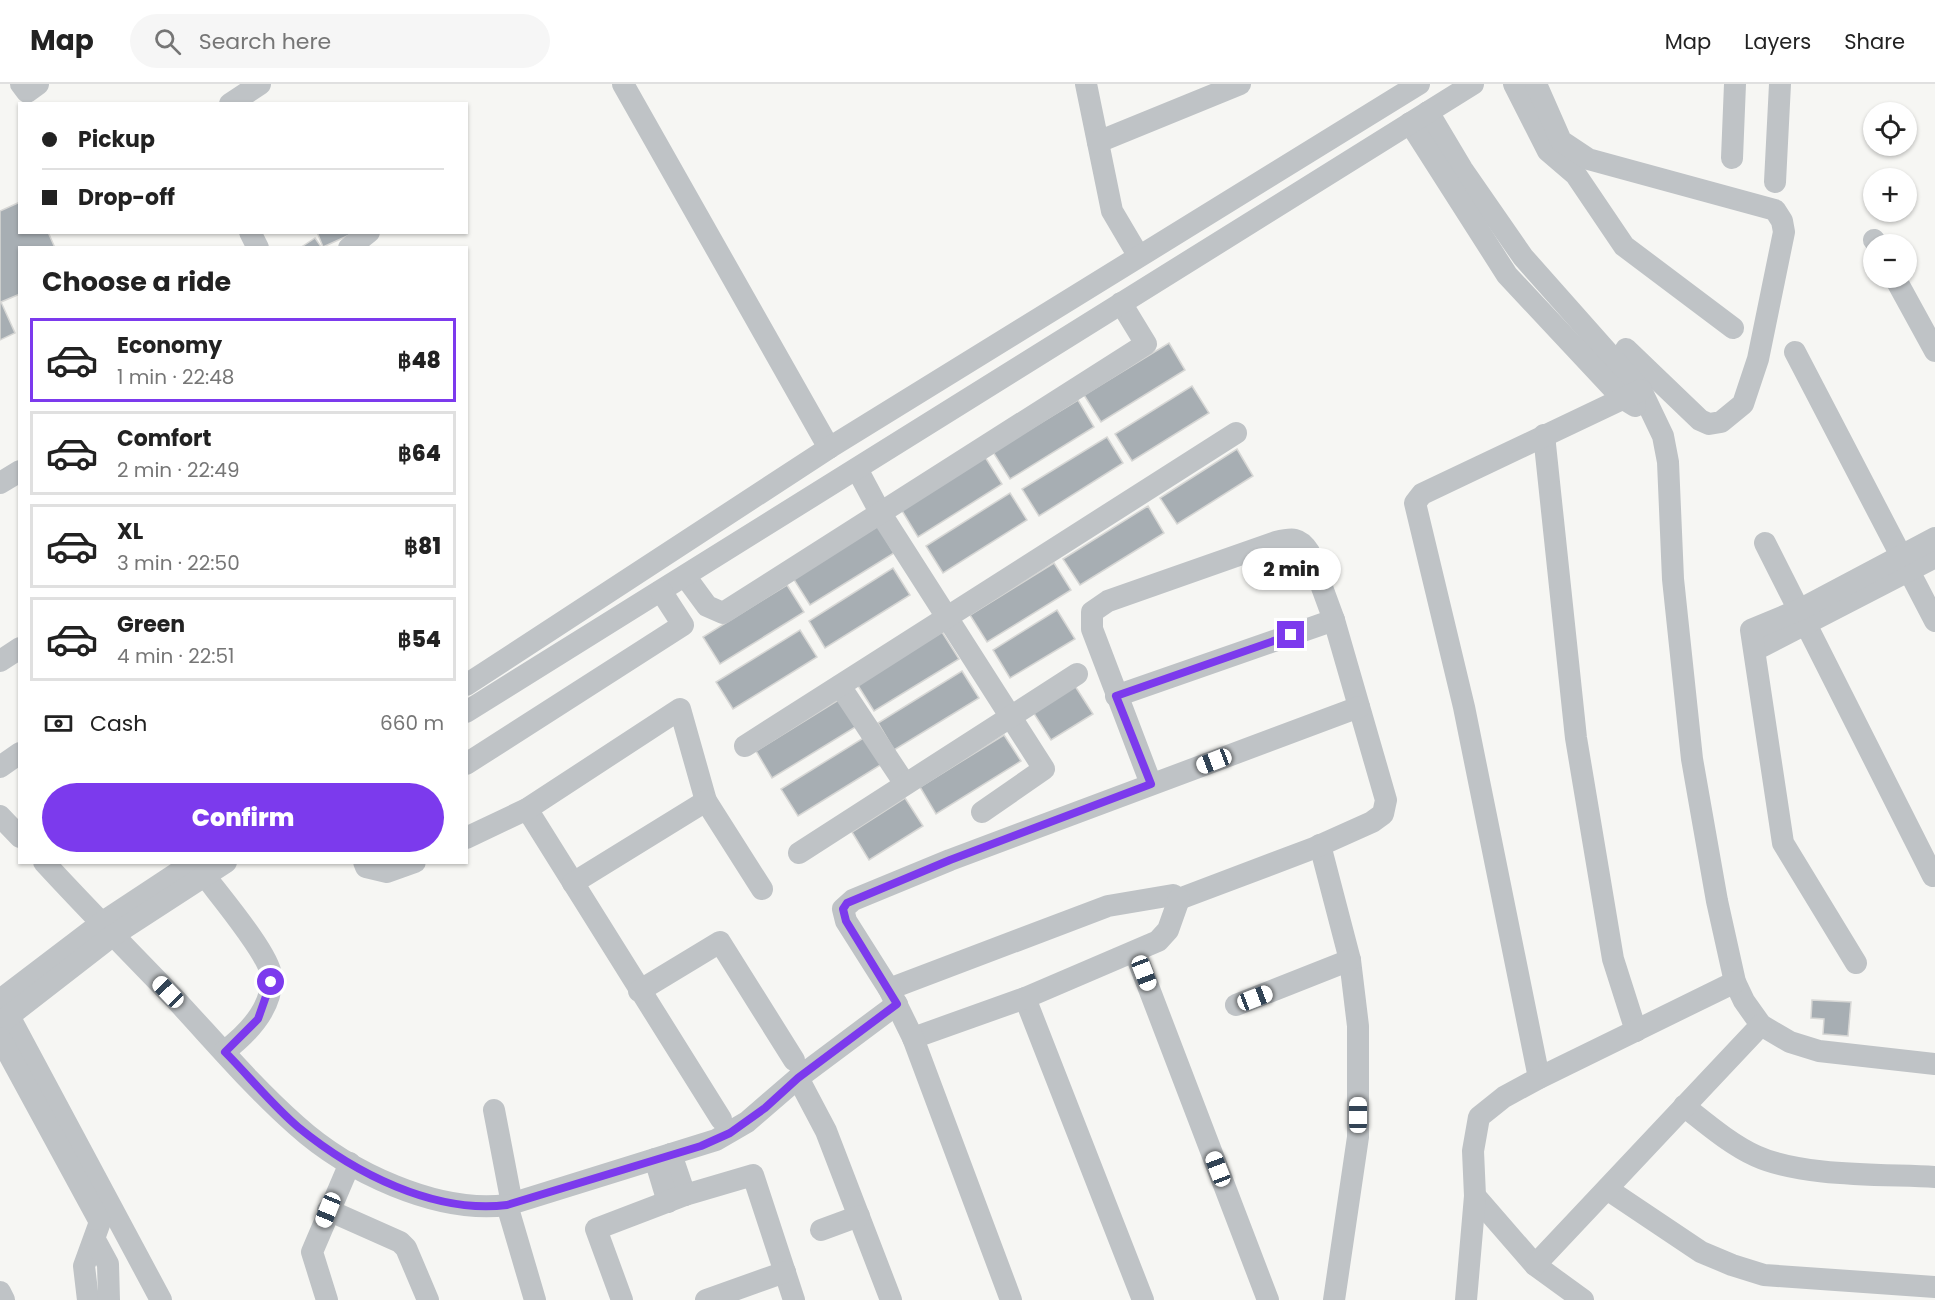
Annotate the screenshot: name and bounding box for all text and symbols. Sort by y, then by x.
search box [130,14,550,68]
text: Map [30,21,94,60]
icon: search [151,25,184,58]
text: Search here [199,26,331,57]
text: Map [1665,27,1711,56]
text: Layers [1744,27,1811,56]
text: Share [1844,27,1905,56]
map controls [1863,102,1917,288]
button: locate [1863,102,1917,156]
text: Pickup [78,124,155,155]
button: + [1863,168,1917,222]
text: Drop-off [78,182,175,213]
button: − [1863,234,1917,288]
text: Choose a ride [42,263,231,300]
text: Economy [117,330,222,361]
icon: car [45,333,99,387]
text: ฿48 [397,345,441,376]
text: 1 min · 22:48 [117,363,234,391]
text: Comfort [117,423,211,454]
icon: car [45,426,99,480]
text: ฿64 [398,438,441,469]
text: 2 min · 22:49 [117,456,240,484]
text: XL [117,516,143,547]
icon: car [45,519,99,573]
text: ฿81 [404,531,441,562]
callout: 2 min [1242,548,1340,590]
text: 3 min · 22:50 [117,549,240,577]
text: 2 min [1263,555,1320,583]
text: Green [117,609,185,640]
icon: car [45,612,99,666]
route end [1277,621,1304,648]
text: ฿54 [397,624,441,655]
text: 4 min · 22:51 [117,642,234,670]
icon: cash [42,707,75,740]
text: Cash [90,708,147,739]
text: 660 m [380,709,444,737]
car [1194,746,1234,776]
button: Confirm [42,783,444,852]
car [1129,953,1159,993]
route start [257,968,284,995]
car [149,973,187,1011]
car [1235,983,1275,1013]
car [1349,1097,1367,1133]
car [1203,1149,1233,1189]
car [313,1190,343,1230]

